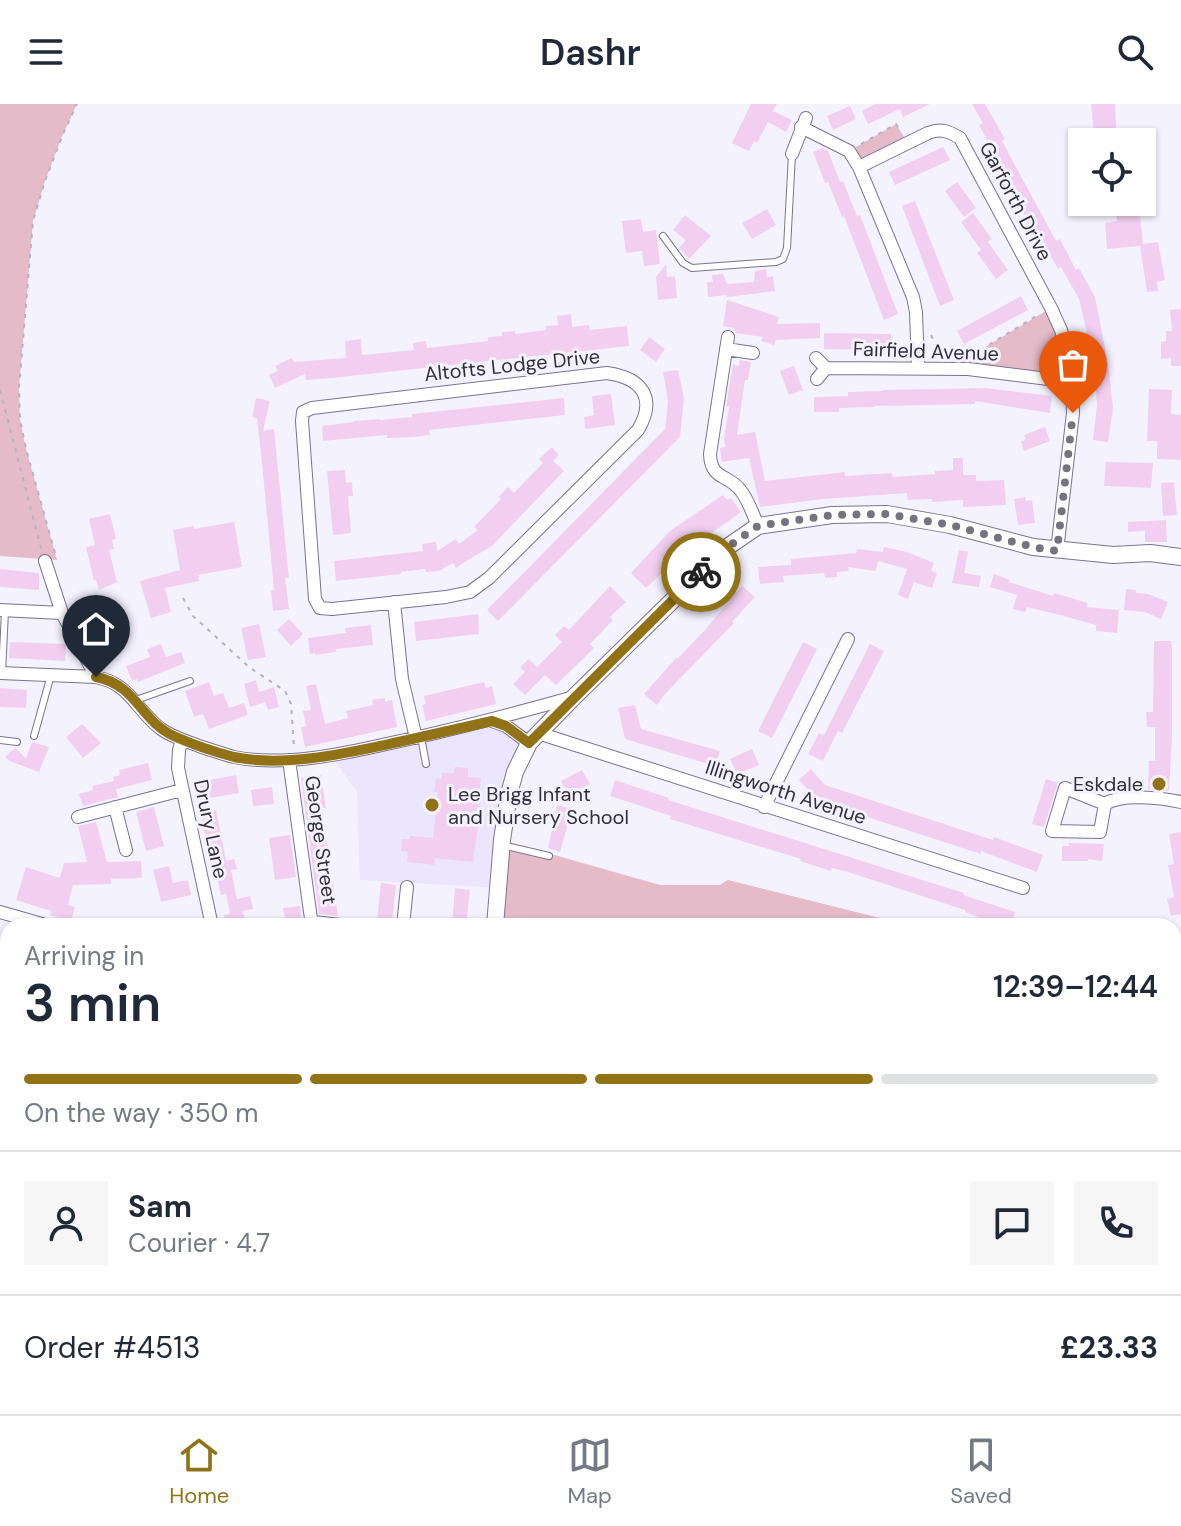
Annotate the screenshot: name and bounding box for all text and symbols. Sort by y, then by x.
text: Dashr [540,29,641,76]
icon: menu [24,30,68,74]
icon: search [1113,30,1157,74]
map controls [1068,128,1156,216]
button: locate [1068,128,1156,216]
street label: Garforth Drive [974,137,1058,265]
pin [1039,331,1107,413]
street label: Fairfield Avenue [853,335,999,367]
street label: Altofts Lodge Drive [423,343,601,387]
icon: bag [1051,343,1095,387]
courier [661,532,741,612]
icon: bike [679,550,723,594]
pin [62,595,130,677]
icon: home [74,607,118,651]
street label: Illingworth Avenue [702,754,870,830]
place label: Eskdale [1073,771,1143,797]
street label: George Street [299,774,343,906]
marker: Eskdale [1150,775,1168,793]
street label: Drury Lane [188,777,234,881]
place label: Lee Brigg Infant and Nursery School [448,781,629,830]
marker: Lee Brigg Infant and Nursery School [423,796,441,814]
text: Arriving in [24,939,144,973]
text: 12:39–12:44 [993,967,1158,1006]
text: 3 min [24,969,161,1037]
text: On the way · 350 m [24,1096,258,1130]
button: person [24,1181,108,1265]
button: chat [970,1181,1054,1265]
button: phone [1074,1181,1158,1265]
text: Sam [128,1187,192,1226]
text: Courier · 4.7 [128,1226,270,1260]
text: Order #4513 [24,1328,200,1367]
text: £23.33 [1060,1328,1158,1367]
tab: Home [169,1433,229,1510]
tab: Map [568,1433,612,1510]
tab: Saved [950,1433,1012,1510]

